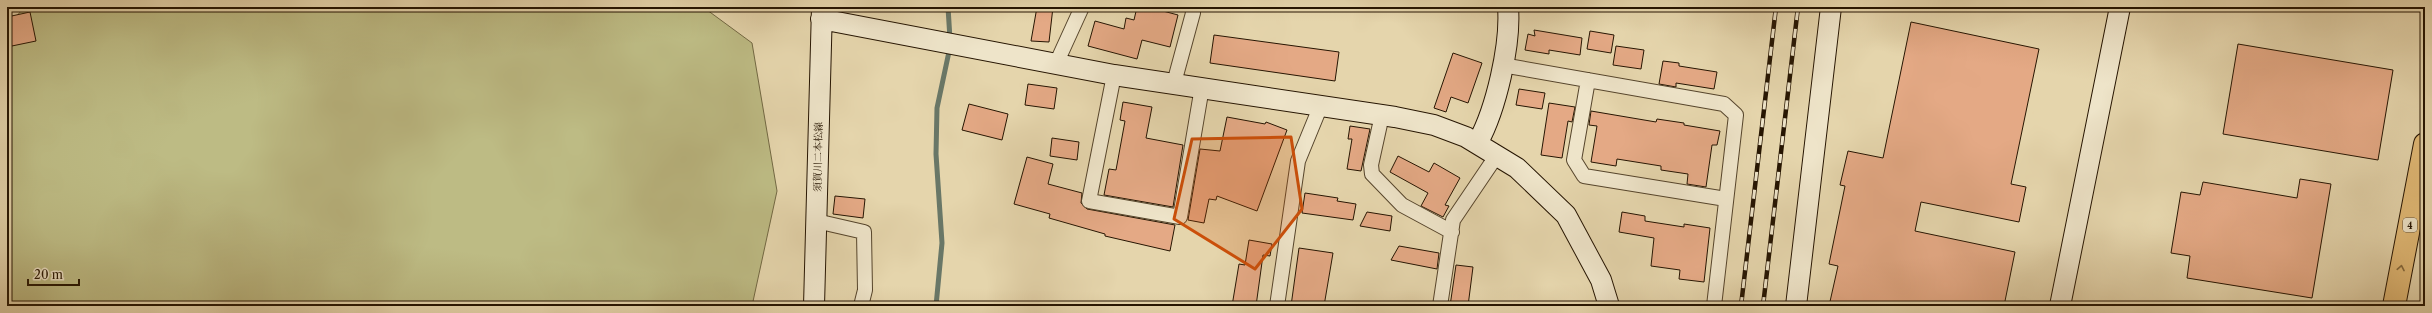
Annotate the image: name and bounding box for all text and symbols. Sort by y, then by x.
street label: 須賀川二本松線 [811,122,825,192]
road number: 4 [2403,218,2417,232]
scale bar [28,261,79,287]
one-way arrow [2397,265,2405,271]
text: 20 m [34,267,63,282]

